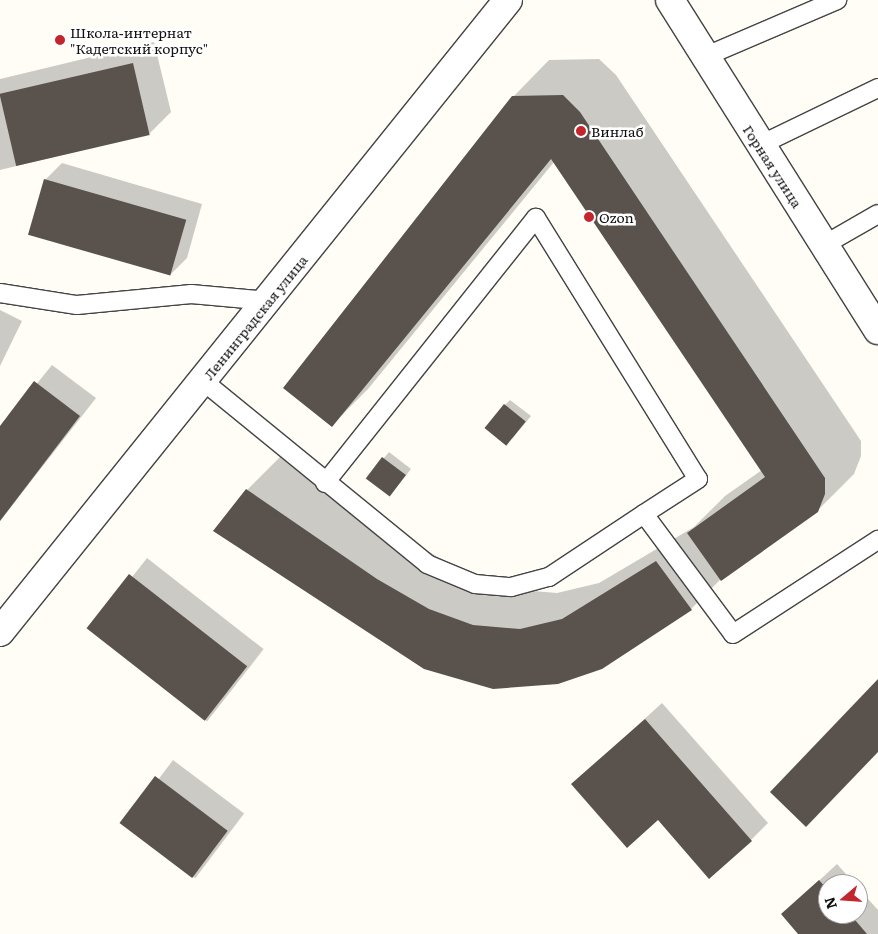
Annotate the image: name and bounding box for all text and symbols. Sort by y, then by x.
place label: Школа-интернат "Кадетский корпус" [70,24,208,56]
marker: Школа-интернат "Кадетский корпус" [54,34,66,46]
street label: Горная улица [740,121,806,211]
place label: Винлаб [591,123,644,139]
marker: Винлаб [575,125,587,137]
place label: Ozon [599,209,634,225]
marker: Ozon [583,211,595,223]
street label: Ленинградская улица [200,251,310,383]
north arrow [818,874,868,924]
text: N [818,895,841,912]

